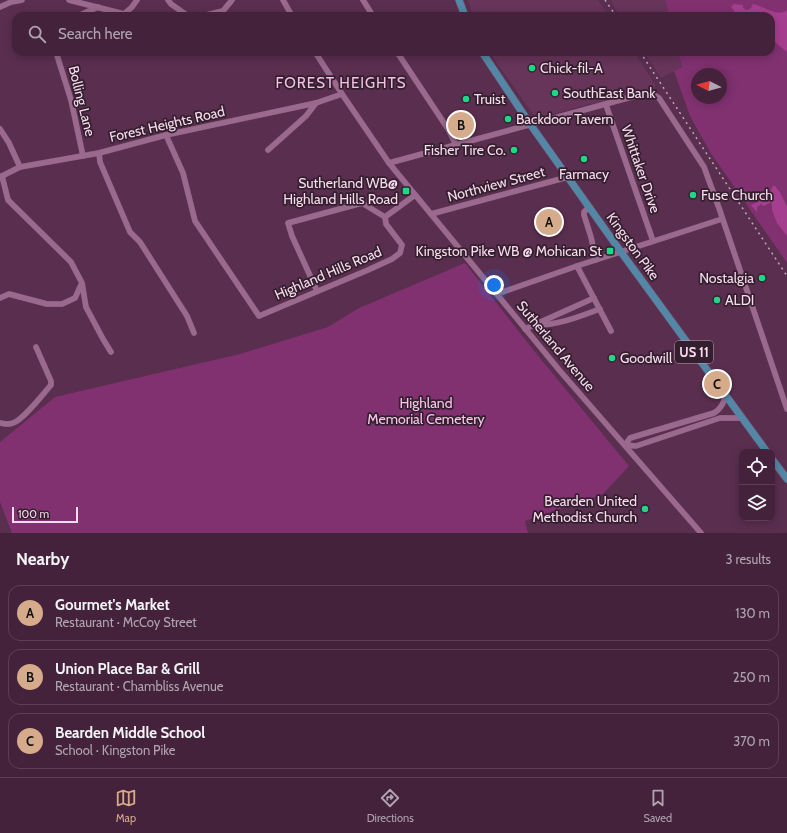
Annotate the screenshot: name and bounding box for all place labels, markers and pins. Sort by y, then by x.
place label: Chick-fil-A [540,59,603,77]
marker: Chick-fil-A [527,63,537,73]
place label: SouthEast Bank [563,84,656,102]
marker: SouthEast Bank [550,88,560,98]
place label: Truist [474,90,506,108]
marker: Truist [461,94,471,104]
pin: B [448,110,474,140]
place label: Backdoor Tavern [516,110,614,128]
marker: Backdoor Tavern [503,114,513,124]
place label: Fisher Tire Co. [424,141,506,159]
marker: Fisher Tire Co. [509,145,519,155]
marker: Farmacy [579,154,589,164]
place label: Farmacy [559,165,609,183]
place label: Sutherland WB@ Highland Hills Road [283,174,398,208]
marker: Sutherland WB@ Highland Hills Road [401,186,411,196]
place label: Fuse Church [701,186,773,204]
marker: Fuse Church [688,190,698,200]
pin: A [536,207,562,237]
place label: Kingston Pike WB @ Mohican St [415,242,602,260]
marker: Kingston Pike WB @ Mohican St [605,246,615,256]
place label: Nostalgia [699,269,754,287]
marker: Nostalgia [757,273,767,283]
place label: ALDI [725,291,754,309]
marker: ALDI [712,295,722,305]
place label: Goodwill [620,349,673,367]
marker: Goodwill [607,353,617,363]
pin: C [704,369,730,399]
place label: Bearden United Methodist Church [532,492,637,526]
marker: Bearden United Methodist Church [640,504,650,514]

